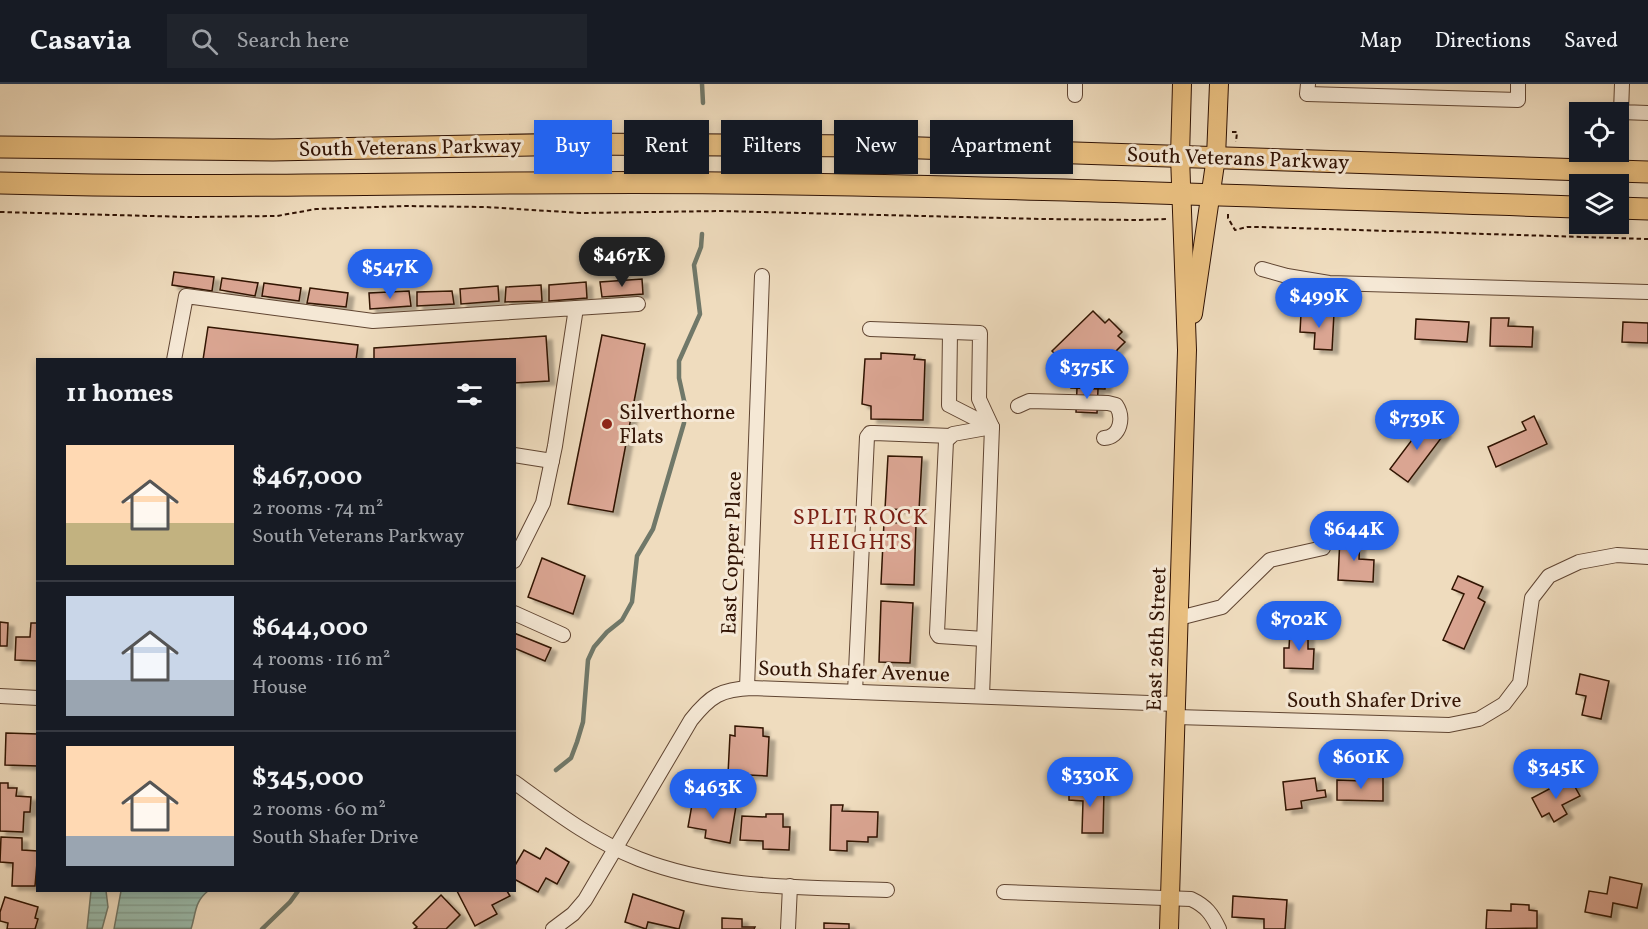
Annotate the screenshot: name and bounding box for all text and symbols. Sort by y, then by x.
search box [167,14,587,68]
text: Casavia [30,22,131,61]
icon: search [188,25,221,58]
text: Search here [236,26,349,57]
text: Map [1360,27,1402,56]
text: Directions [1435,27,1531,56]
text: Saved [1564,27,1618,56]
map controls [1569,102,1629,234]
button: locate [1569,102,1629,162]
chip: Buy [534,120,612,174]
chip: Rent [624,120,709,174]
chip: Filters [721,120,822,174]
chip: New [834,120,918,174]
chip: Apartment [930,120,1073,174]
street label: South Veterans Parkway [298,132,522,165]
street label: South Veterans Parkway [1126,141,1350,178]
button: layers [1569,174,1629,234]
pin: $467K [580,237,664,288]
text: $467K [593,242,651,270]
pin: $547K [348,249,432,300]
text: $547K [362,254,418,282]
pin: $499K [1277,278,1361,329]
text: $499K [1289,283,1349,311]
pin: $375K [1045,349,1129,400]
text: $375K [1059,354,1115,382]
text: 11 homes [66,376,173,412]
icon: filters [453,378,486,411]
place label: Silverthorne Flats [619,399,735,452]
pin: $739K [1375,400,1459,451]
text: $739K [1389,405,1445,433]
marker: Silverthorne Flats [600,417,614,431]
text: $467,000 [252,459,362,495]
icon: home [114,469,186,541]
street label: East Copper Place [715,471,750,635]
text: 2 rooms · 74 m² [252,495,383,523]
district label: SPLIT ROCK HEIGHTS [793,503,929,559]
pin: $644K [1312,511,1396,562]
text: $644K [1324,516,1384,544]
text: South Veterans Parkway [252,523,464,551]
street label: East 26th Street [1140,566,1175,712]
pin: $702K [1257,601,1341,652]
text: $702K [1270,606,1328,634]
text: $644,000 [252,610,368,646]
icon: home [114,620,186,692]
text: 4 rooms · 116 m² [252,646,391,674]
street label: South Shafer Avenue [757,655,950,690]
text: House [252,674,307,702]
street label: South Shafer Drive [1287,687,1461,716]
pin: $601K [1319,739,1403,790]
text: $601K [1333,744,1389,772]
pin: $345K [1514,749,1598,800]
text: $345K [1527,754,1585,782]
pin: $330K [1048,757,1132,808]
text: $345,000 [252,760,364,796]
text: $330K [1061,762,1119,790]
pin: $463K [671,769,755,820]
icon: home [114,770,186,842]
text: $463K [684,774,742,802]
text: 2 rooms · 60 m² [252,796,386,824]
text: South Shafer Drive [252,824,418,852]

